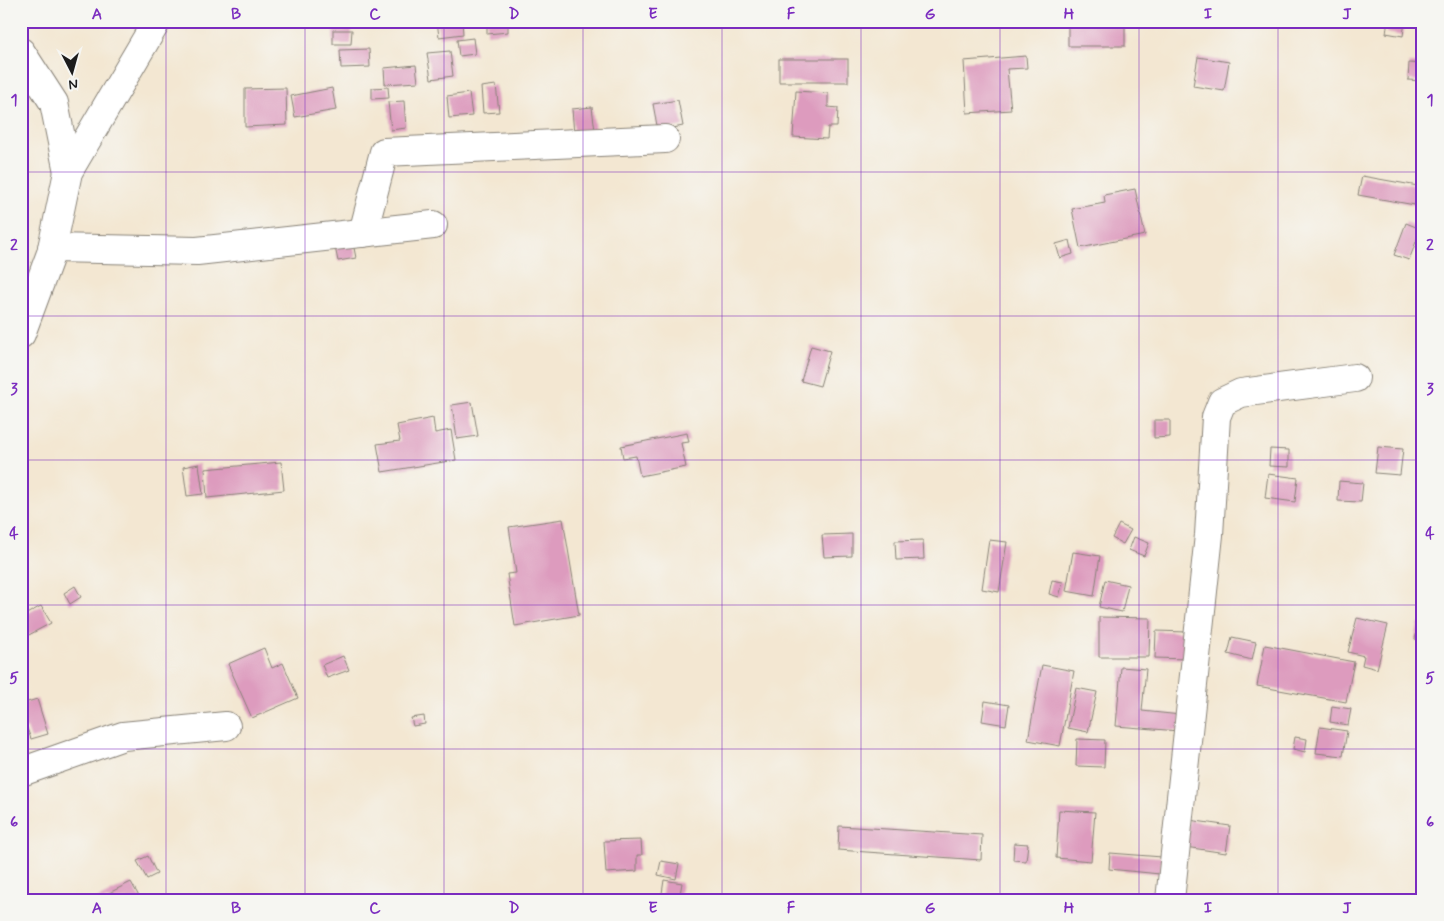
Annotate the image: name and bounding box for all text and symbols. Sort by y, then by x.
text: A [92,4,102,25]
text: B [231,4,241,25]
text: C [369,4,381,25]
text: D [508,4,520,25]
text: E [648,4,658,25]
text: F [787,4,796,25]
text: G [925,4,936,25]
text: H [1064,4,1075,25]
text: I [1204,4,1213,25]
text: J [1342,4,1352,25]
north arrow [48,48,98,98]
text: N [68,74,79,93]
text: 1 [10,90,18,111]
text: 1 [1426,90,1434,111]
text: 2 [10,235,18,256]
text: 2 [1426,235,1434,256]
text: 3 [10,379,18,400]
text: 3 [1426,379,1434,400]
text: 4 [9,523,19,544]
text: 4 [1425,523,1435,544]
text: 5 [9,668,19,689]
text: 5 [1425,668,1435,689]
text: 6 [10,812,18,833]
text: 6 [1426,812,1434,833]
text: A [92,898,102,919]
text: B [231,898,241,919]
text: C [369,898,381,919]
text: D [508,898,520,919]
text: E [648,898,658,919]
text: F [787,898,796,919]
text: G [925,898,936,919]
text: H [1064,898,1075,919]
text: I [1204,898,1213,919]
text: J [1342,898,1352,919]

